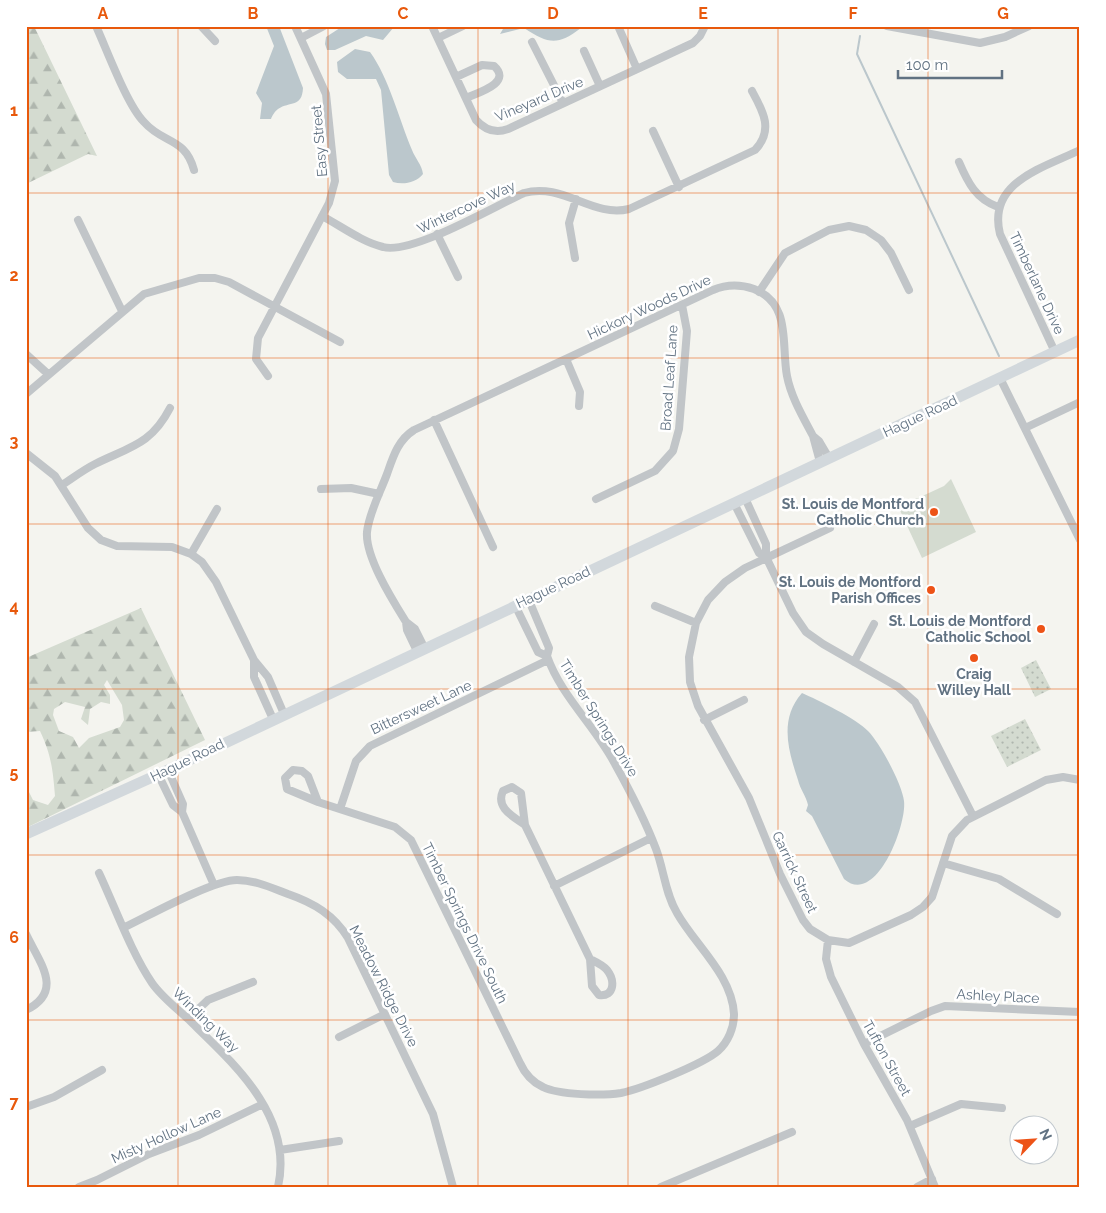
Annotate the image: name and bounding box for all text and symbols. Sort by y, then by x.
text: A [98,4,109,23]
text: B [248,4,259,23]
text: C [398,4,409,23]
text: D [547,4,559,23]
text: E [698,4,708,23]
text: F [848,4,858,23]
text: G [997,4,1009,23]
scale bar [898,48,1002,80]
text: 100 m [906,56,948,74]
street label: Vineyard Drive [493,73,585,125]
text: 1 [10,101,18,120]
street label: Easy Street [308,104,330,178]
street label: Wintercove Way [414,177,518,237]
street label: Timberlane Drive [1006,229,1068,337]
text: 2 [9,266,19,285]
street label: Hickory Woods Drive [585,271,713,343]
street label: Broad Leaf Lane [657,325,681,431]
street label: Hague Road [880,392,960,440]
text: 3 [10,432,19,451]
place label: St. Louis de Montford Catholic Church [782,496,924,528]
marker: St. Louis de Montford Catholic Church [928,506,940,518]
street label: Hague Road [513,563,593,611]
place label: St. Louis de Montford Parish Offices [779,574,921,606]
marker: St. Louis de Montford Parish Offices [925,584,937,596]
text: 4 [9,597,19,616]
place label: St. Louis de Montford Catholic School [889,613,1032,645]
marker: St. Louis de Montford Catholic School [1035,623,1047,635]
marker: Craig Willey Hall [968,652,980,664]
street label: Timber Springs Drive [556,656,642,780]
place label: Craig Willey Hall [937,666,1011,698]
street label: Bittersweet Lane [368,677,474,737]
street label: Hague Road [147,735,227,785]
text: 5 [10,763,19,782]
street label: Garrick Street [769,829,821,916]
street label: Timber Springs Drive South [419,840,511,1006]
street label: Meadow Ridge Drive [346,923,422,1049]
text: 6 [9,928,19,947]
street label: Winding Way [169,984,243,1056]
street label: Ashley Place [956,986,1040,1006]
street label: Tufton Street [860,1017,914,1099]
text: 7 [10,1093,19,1112]
street label: Misty Hollow Lane [109,1104,223,1166]
north arrow [1008,1116,1058,1166]
text: N [1036,1126,1055,1143]

